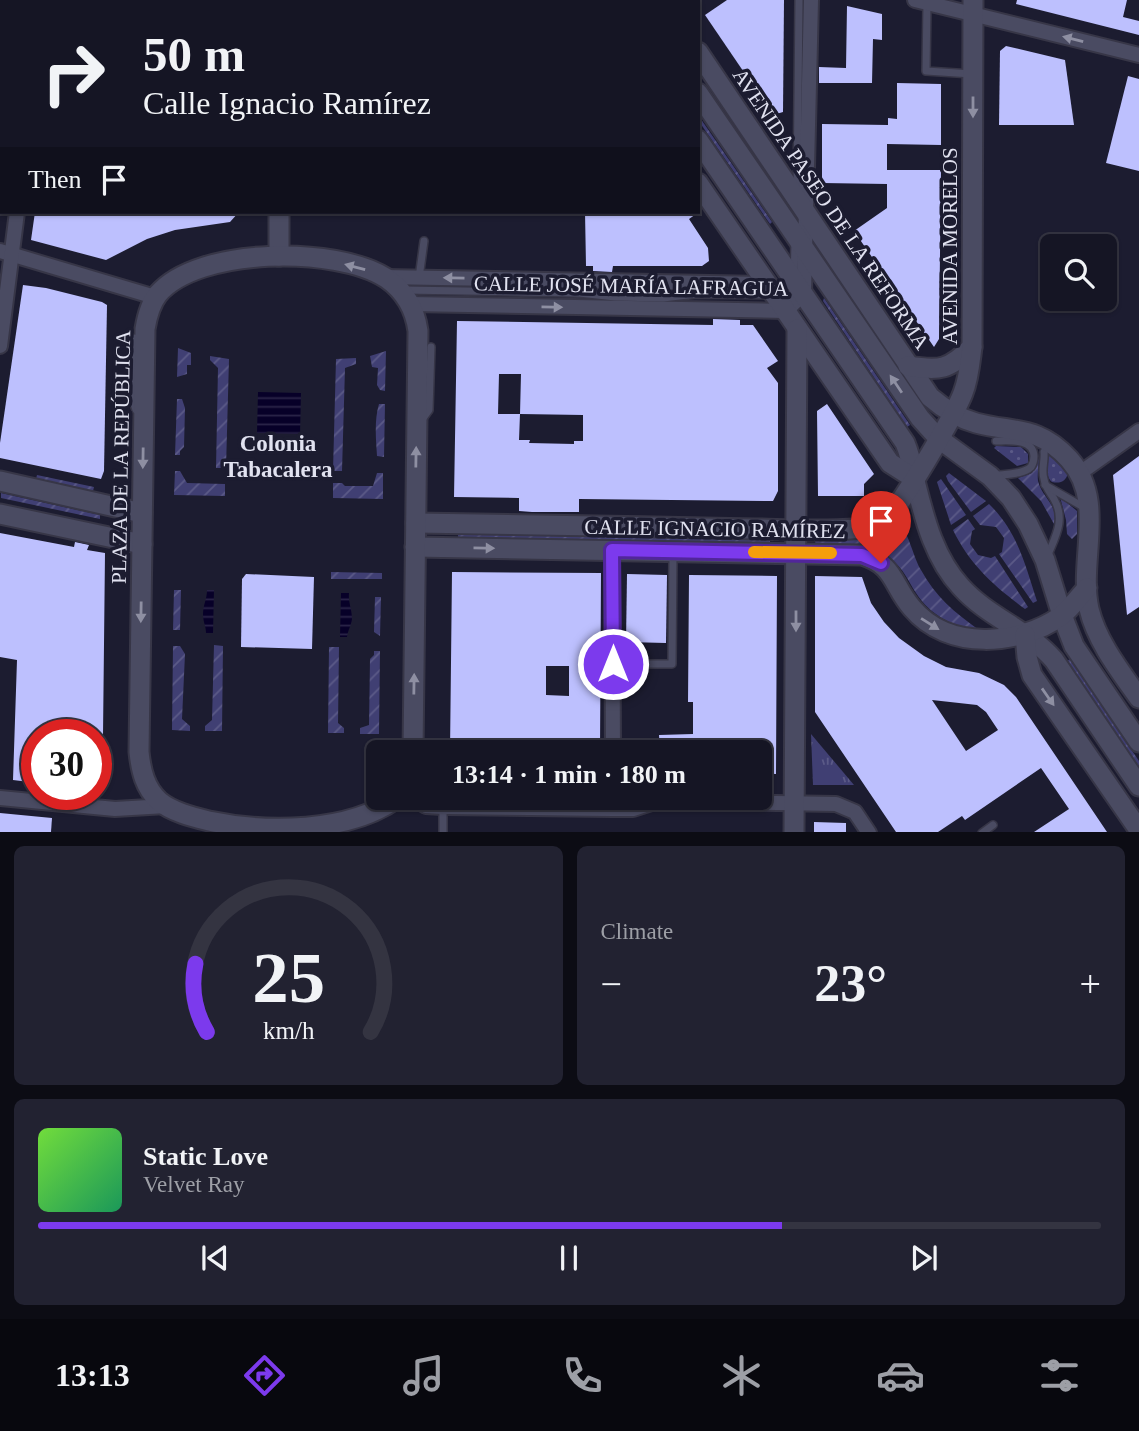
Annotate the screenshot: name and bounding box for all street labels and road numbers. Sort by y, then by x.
street label: AVENIDA PASEO DE LA REFORMA [728,64,935,355]
street label: AVENIDA MORELOS [938,147,962,345]
street label: CALLE JOSÉ MARÍA LAFRAGUA [474,271,789,301]
street label: PLAZA DE LA REPÚBLICA [107,329,135,584]
street label: CALLE IGNACIO RAMÍREZ [584,515,846,543]

